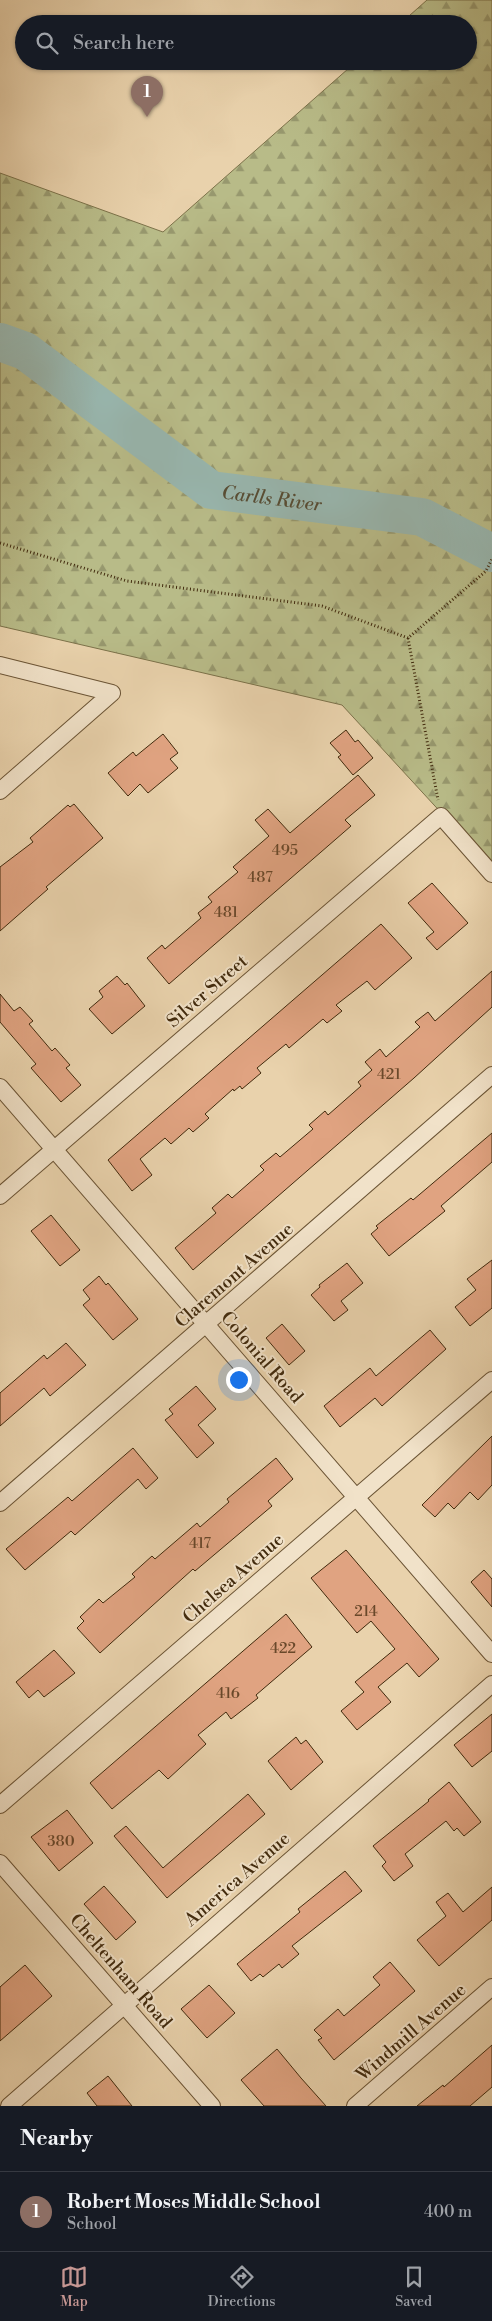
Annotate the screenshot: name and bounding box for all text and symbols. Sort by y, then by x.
search box [15,15,477,70]
icon: search [33,29,61,57]
text: Search here [73,31,174,55]
pin: 1 [131,76,163,117]
water label: Carlls River [220,480,324,517]
house number: 495 [272,841,298,860]
house number: 487 [247,868,273,887]
house number: 481 [214,903,239,922]
street label: Silver Street [162,950,253,1033]
house number: 421 [377,1065,402,1084]
street label: Claremont Avenue [170,1218,298,1333]
street label: Colonial Road [215,1307,308,1409]
your location [226,1367,252,1393]
street label: Chelsea Avenue [178,1528,289,1629]
house number: 417 [189,1534,212,1553]
house number: 214 [354,1602,378,1621]
house number: 422 [270,1639,296,1658]
house number: 416 [216,1684,240,1703]
street label: America Avenue [179,1827,295,1932]
house number: 380 [47,1832,75,1851]
street label: Cheltenham Road [65,1909,177,2034]
street label: Windmill Avenue [351,1978,471,2087]
text: Nearby [20,2126,93,2152]
text: Robert Moses Middle School [67,2190,320,2214]
text: 1 [32,2202,40,2222]
text: 400 m [424,2202,472,2222]
text: School [67,2214,116,2234]
tab: Map [60,2263,88,2311]
tab: Directions [208,2263,275,2311]
tab: Saved [395,2263,432,2311]

